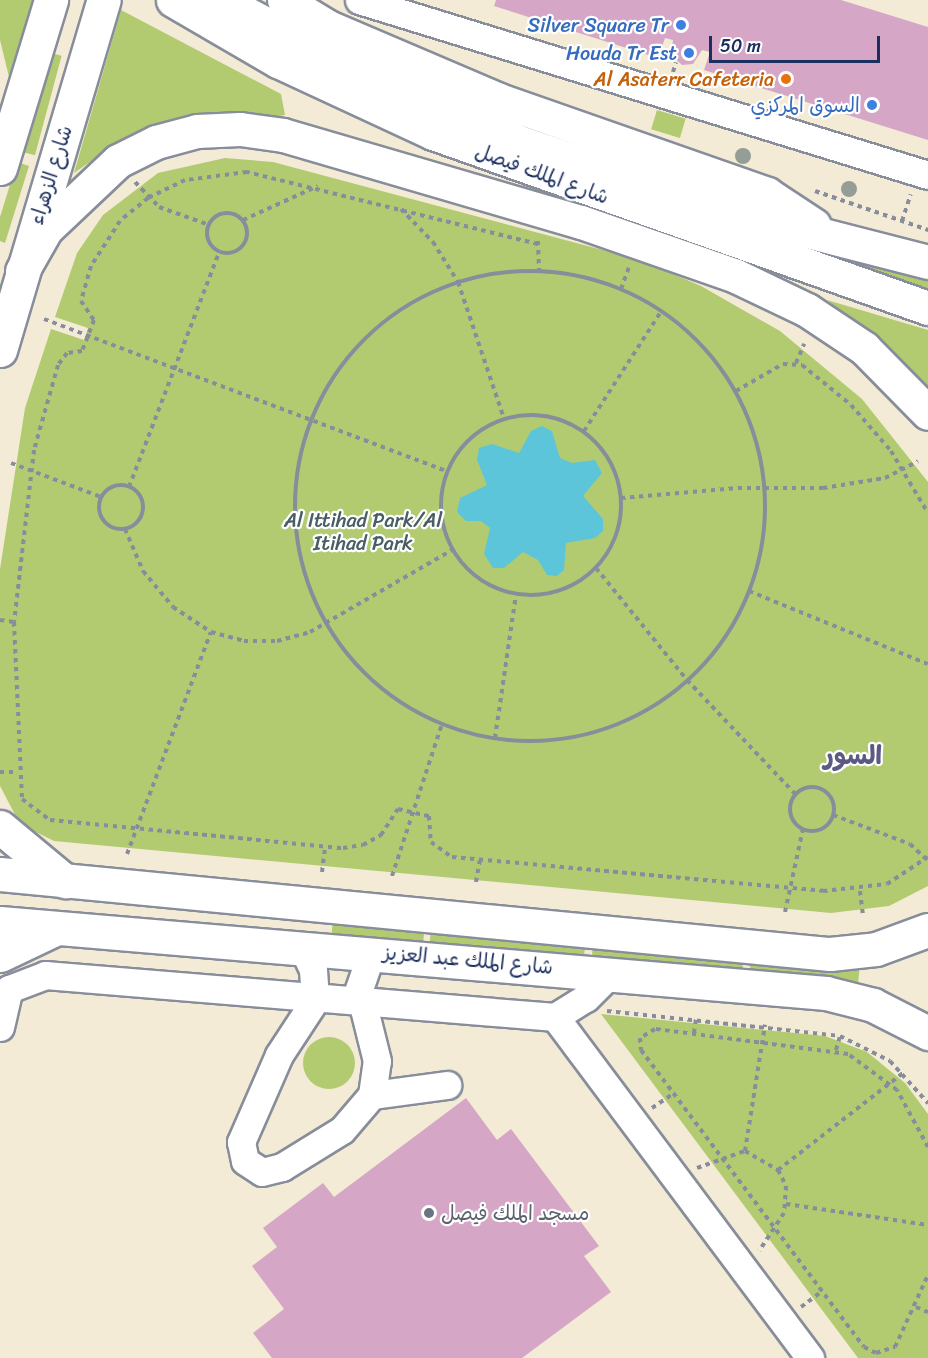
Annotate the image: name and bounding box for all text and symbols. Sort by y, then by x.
place label: Silver Square Tr [529,13,669,37]
marker: Silver Square Tr [674,18,688,32]
scale bar [712,24,883,62]
text: 50 m [720,30,761,62]
place label: Houda Tr Est [564,41,677,65]
marker: Houda Tr Est [682,46,696,60]
place label: Al Asaterr Cafeteria [593,67,774,91]
marker: Al Asaterr Cafeteria [779,72,793,86]
place label: السوق المركزي [750,93,860,117]
marker: السوق المركزي [865,98,879,112]
street label: شارع الزهراء [25,122,77,228]
street label: شارع الملك فيصل [472,139,612,209]
park label: Al Ittihad Park/Al Itihad Park [283,509,443,556]
district label: السور [824,740,882,772]
street label: شارع الملك عبد العزيز [382,941,554,979]
place label: مسجد الملك فيصل [441,1201,589,1225]
marker: مسجد الملك فيصل [422,1206,436,1220]

